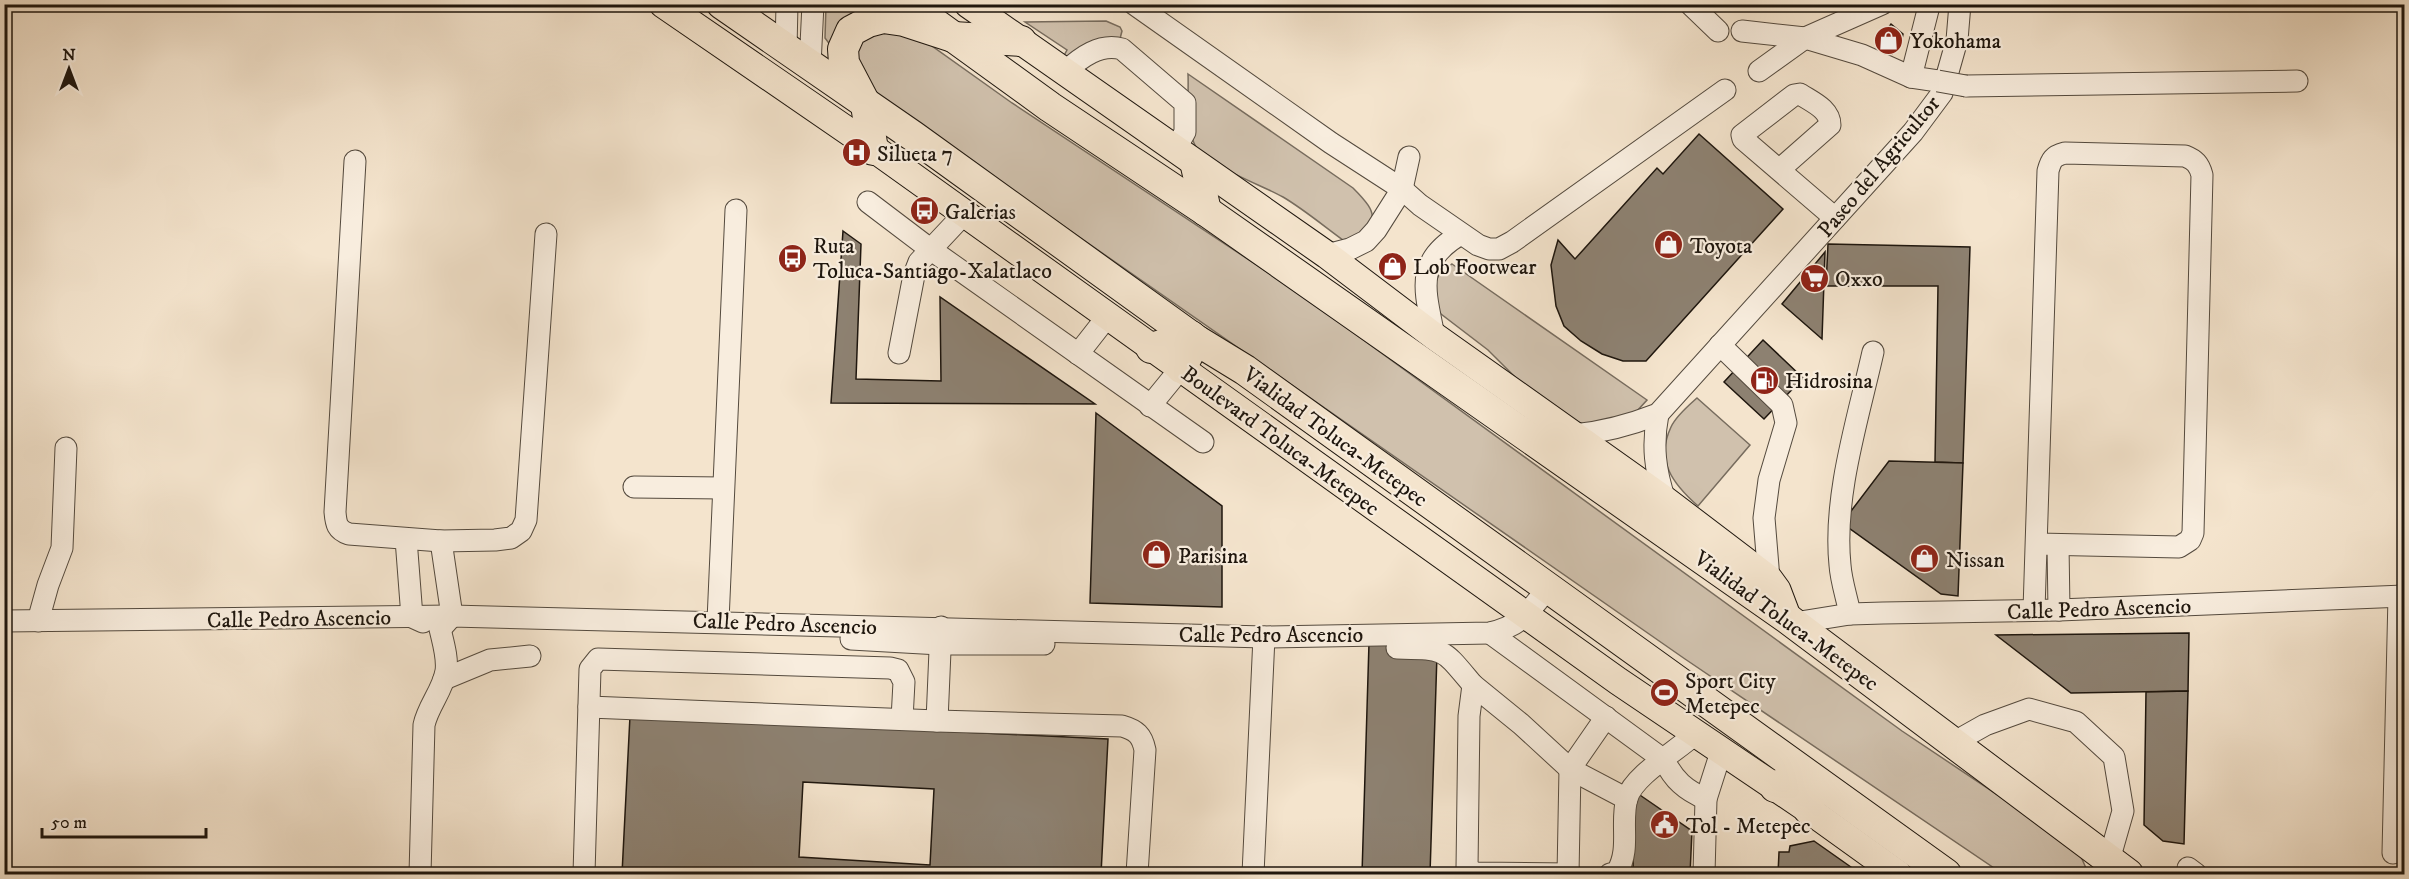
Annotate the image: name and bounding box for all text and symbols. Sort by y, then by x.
shop icon: Yokohama [1873,24,1905,56]
place label: Yokohama [1910,28,2002,55]
north arrow [39,39,99,99]
text: N [62,45,76,65]
street label: Paseo del Agricultor [1812,90,1947,243]
hospital icon: Silueta 7 [840,137,872,169]
place label: Silueta 7 [877,141,953,168]
bus stop icon: Galerias [908,195,940,227]
place label: Galerias [945,199,1016,226]
shop icon: Toyota [1653,229,1685,261]
place label: Ruta Toluca-Santiago-Xalatlaco [813,233,1052,285]
place label: Toyota [1690,233,1753,260]
bus stop icon: Ruta Toluca-Santiago-Xalatlaco [776,242,808,274]
shop icon: Lob Footwear [1376,250,1408,282]
place label: Lob Footwear [1413,254,1537,281]
supermarket icon: Oxxo [1798,262,1830,294]
place label: Oxxo [1835,266,1883,293]
street label: Boulevard Toluca-Metepec [1176,360,1384,522]
street label: Vialidad Toluca-Metepec [1237,361,1433,513]
fuel station icon: Hidrosina [1748,364,1780,396]
place label: Hidrosina [1785,368,1874,395]
shop icon: Parisina [1141,539,1173,571]
place label: Parisina [1178,543,1248,570]
shop icon: Nissan [1909,543,1941,575]
street label: Vialidad Toluca-Metepec [1688,545,1884,697]
place label: Nissan [1946,547,2005,574]
street label: Calle Pedro Ascencio [2006,593,2192,626]
street label: Calle Pedro Ascencio [207,604,391,635]
street label: Calle Pedro Ascencio [692,608,878,641]
street label: Calle Pedro Ascencio [1179,622,1363,649]
place label: Sport City Metepec [1685,668,1776,720]
sports icon: Sport City Metepec [1648,677,1680,709]
scale bar [42,801,206,839]
public building icon: Tol - Metepec [1649,809,1681,841]
text: 50 m [51,812,87,834]
place label: Tol - Metepec [1686,813,1811,840]

